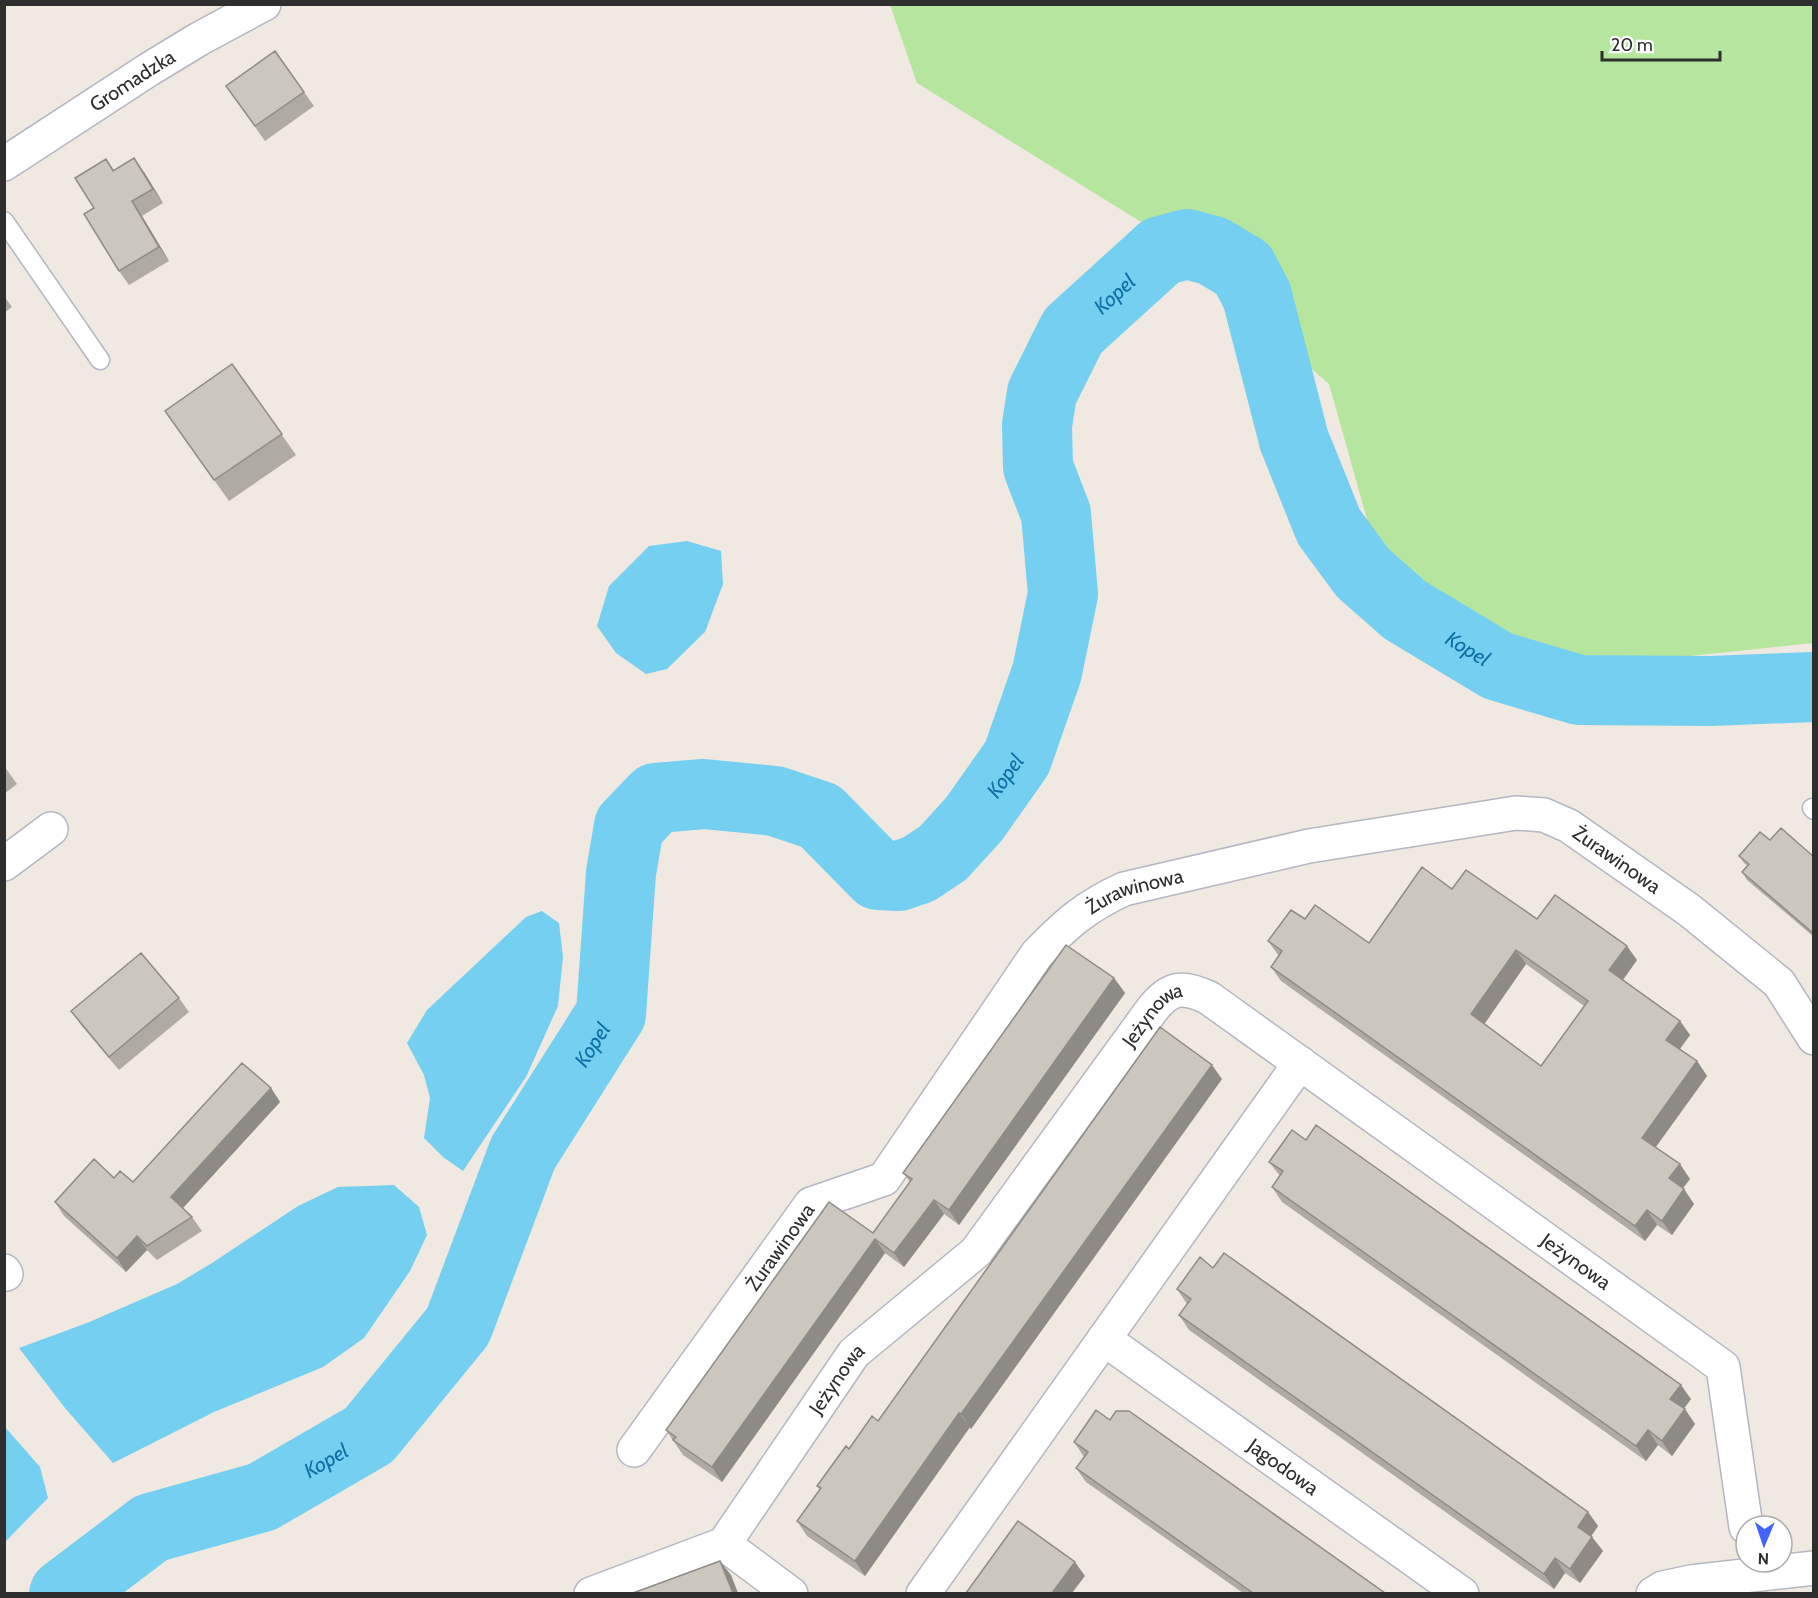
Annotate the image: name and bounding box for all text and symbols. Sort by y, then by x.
scale bar [1602,24,1720,62]
text: 20 m [1611,34,1653,56]
street label: Gromadzka [85,44,180,117]
water label: Kopel [1088,269,1140,319]
water label: Kopel [1441,625,1495,671]
water label: Kopel [981,749,1028,802]
street label: Żurawinowa [1568,820,1666,899]
street label: Żurawinowa [1081,864,1186,919]
street label: Jeżynowa [1116,978,1185,1053]
water label: Kopel [568,1018,615,1071]
street label: Żurawinowa [741,1198,820,1295]
street label: Jeżynowa [1535,1227,1616,1295]
street label: Jeżynowa [803,1338,869,1420]
street label: Jagodowa [1242,1433,1324,1500]
water label: Kopel [299,1437,352,1483]
north arrow [1734,1514,1794,1574]
text: N [1758,1549,1769,1568]

